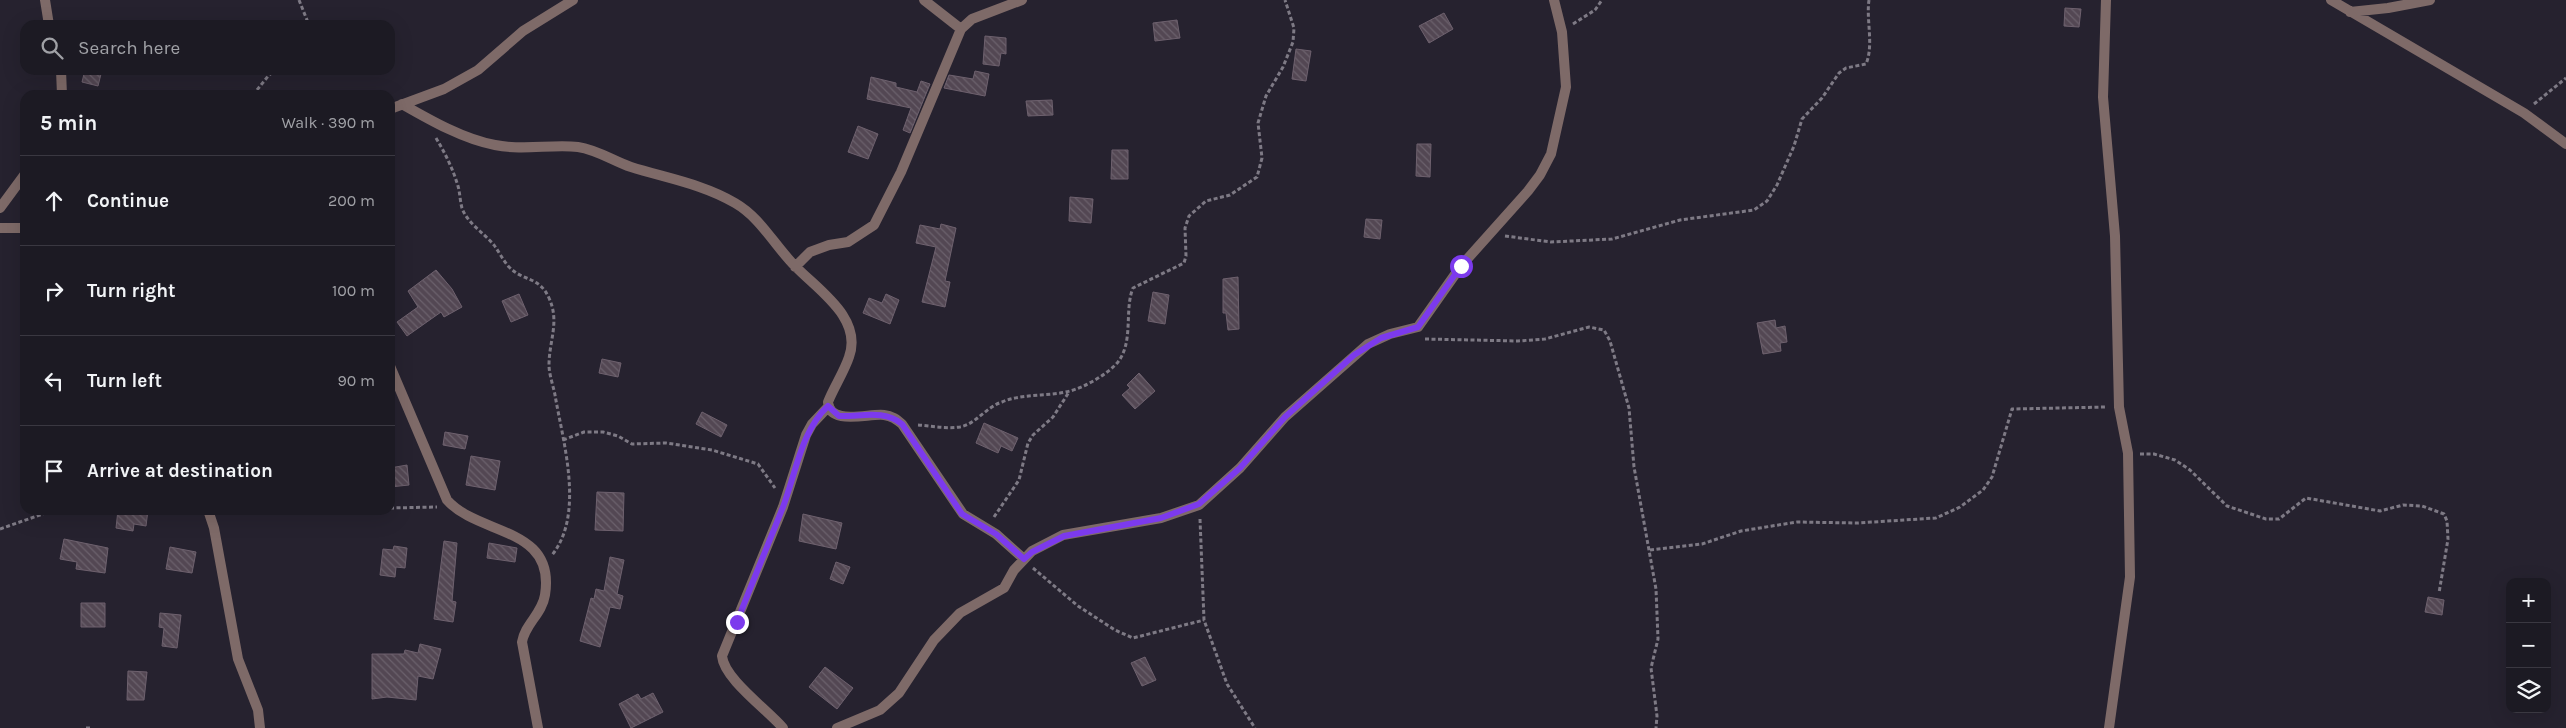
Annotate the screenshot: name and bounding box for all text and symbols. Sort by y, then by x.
search box [20,20,395,75]
icon: search [38,34,66,62]
text: Search here [78,37,180,59]
text: 5 min [40,111,97,135]
text: Walk · 390 m [281,113,375,132]
icon: ahead [40,187,68,215]
text: Continue [87,190,169,212]
text: 200 m [328,191,375,210]
route start [1450,255,1473,278]
icon: right [40,277,68,305]
text: Turn right [87,280,176,302]
text: 100 m [332,281,375,300]
icon: left [40,367,68,395]
text: Turn left [87,370,162,392]
text: 90 m [337,371,375,390]
icon: arrive [40,457,68,485]
text: Arrive at destination [87,460,273,482]
map controls [2506,578,2551,713]
button: + [2506,578,2551,623]
route end [726,611,749,634]
button: − [2506,623,2551,668]
button: layers [2506,668,2551,713]

